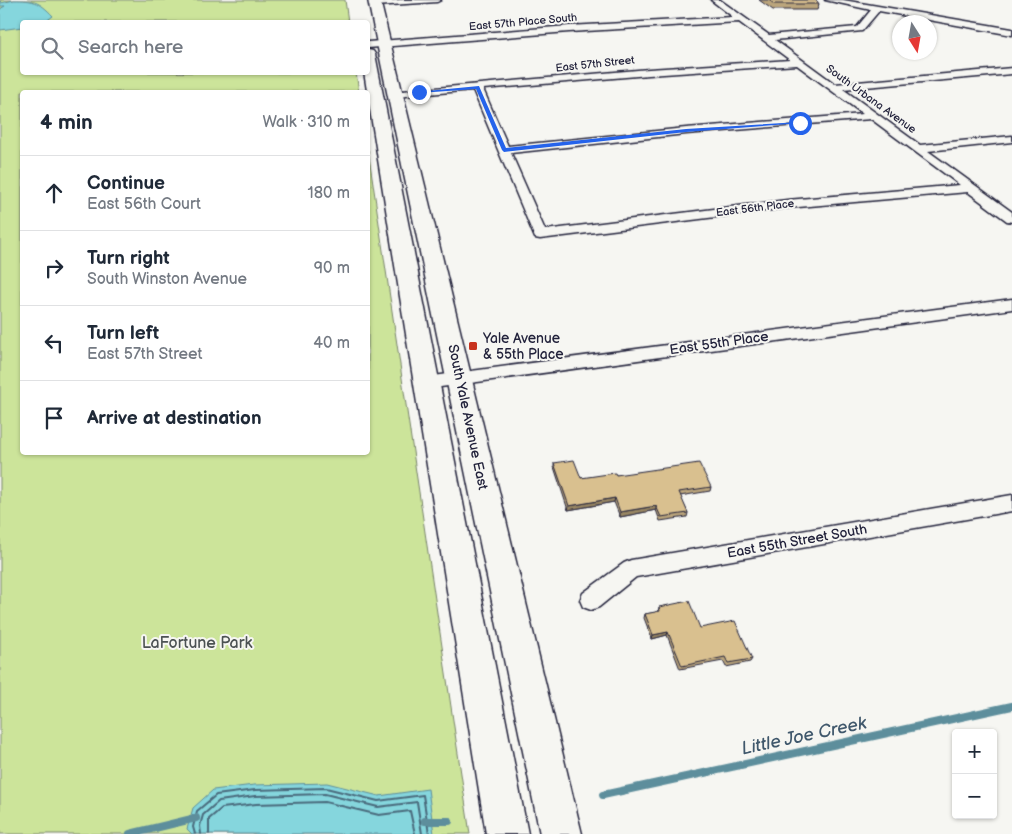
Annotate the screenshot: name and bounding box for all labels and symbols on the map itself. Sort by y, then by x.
street label: East 57th Place South [468,11,578,33]
north arrow [892,15,937,60]
street label: East 57th Street [555,53,636,75]
street label: South Urbana Avenue [823,62,919,136]
route end [408,81,431,104]
route start [789,112,812,135]
street label: East 56th Place [715,197,795,219]
street label: East 55th Place [669,328,769,358]
place label: Yale Avenue & 55th Place [482,330,563,363]
marker: Yale Avenue & 55th Place [467,340,479,352]
street label: South Yale Avenue East [444,343,492,492]
street label: East 55th Street South [726,520,869,562]
park label: LaFortune Park [142,634,252,653]
water label: Little Joe Creek [740,712,870,760]

